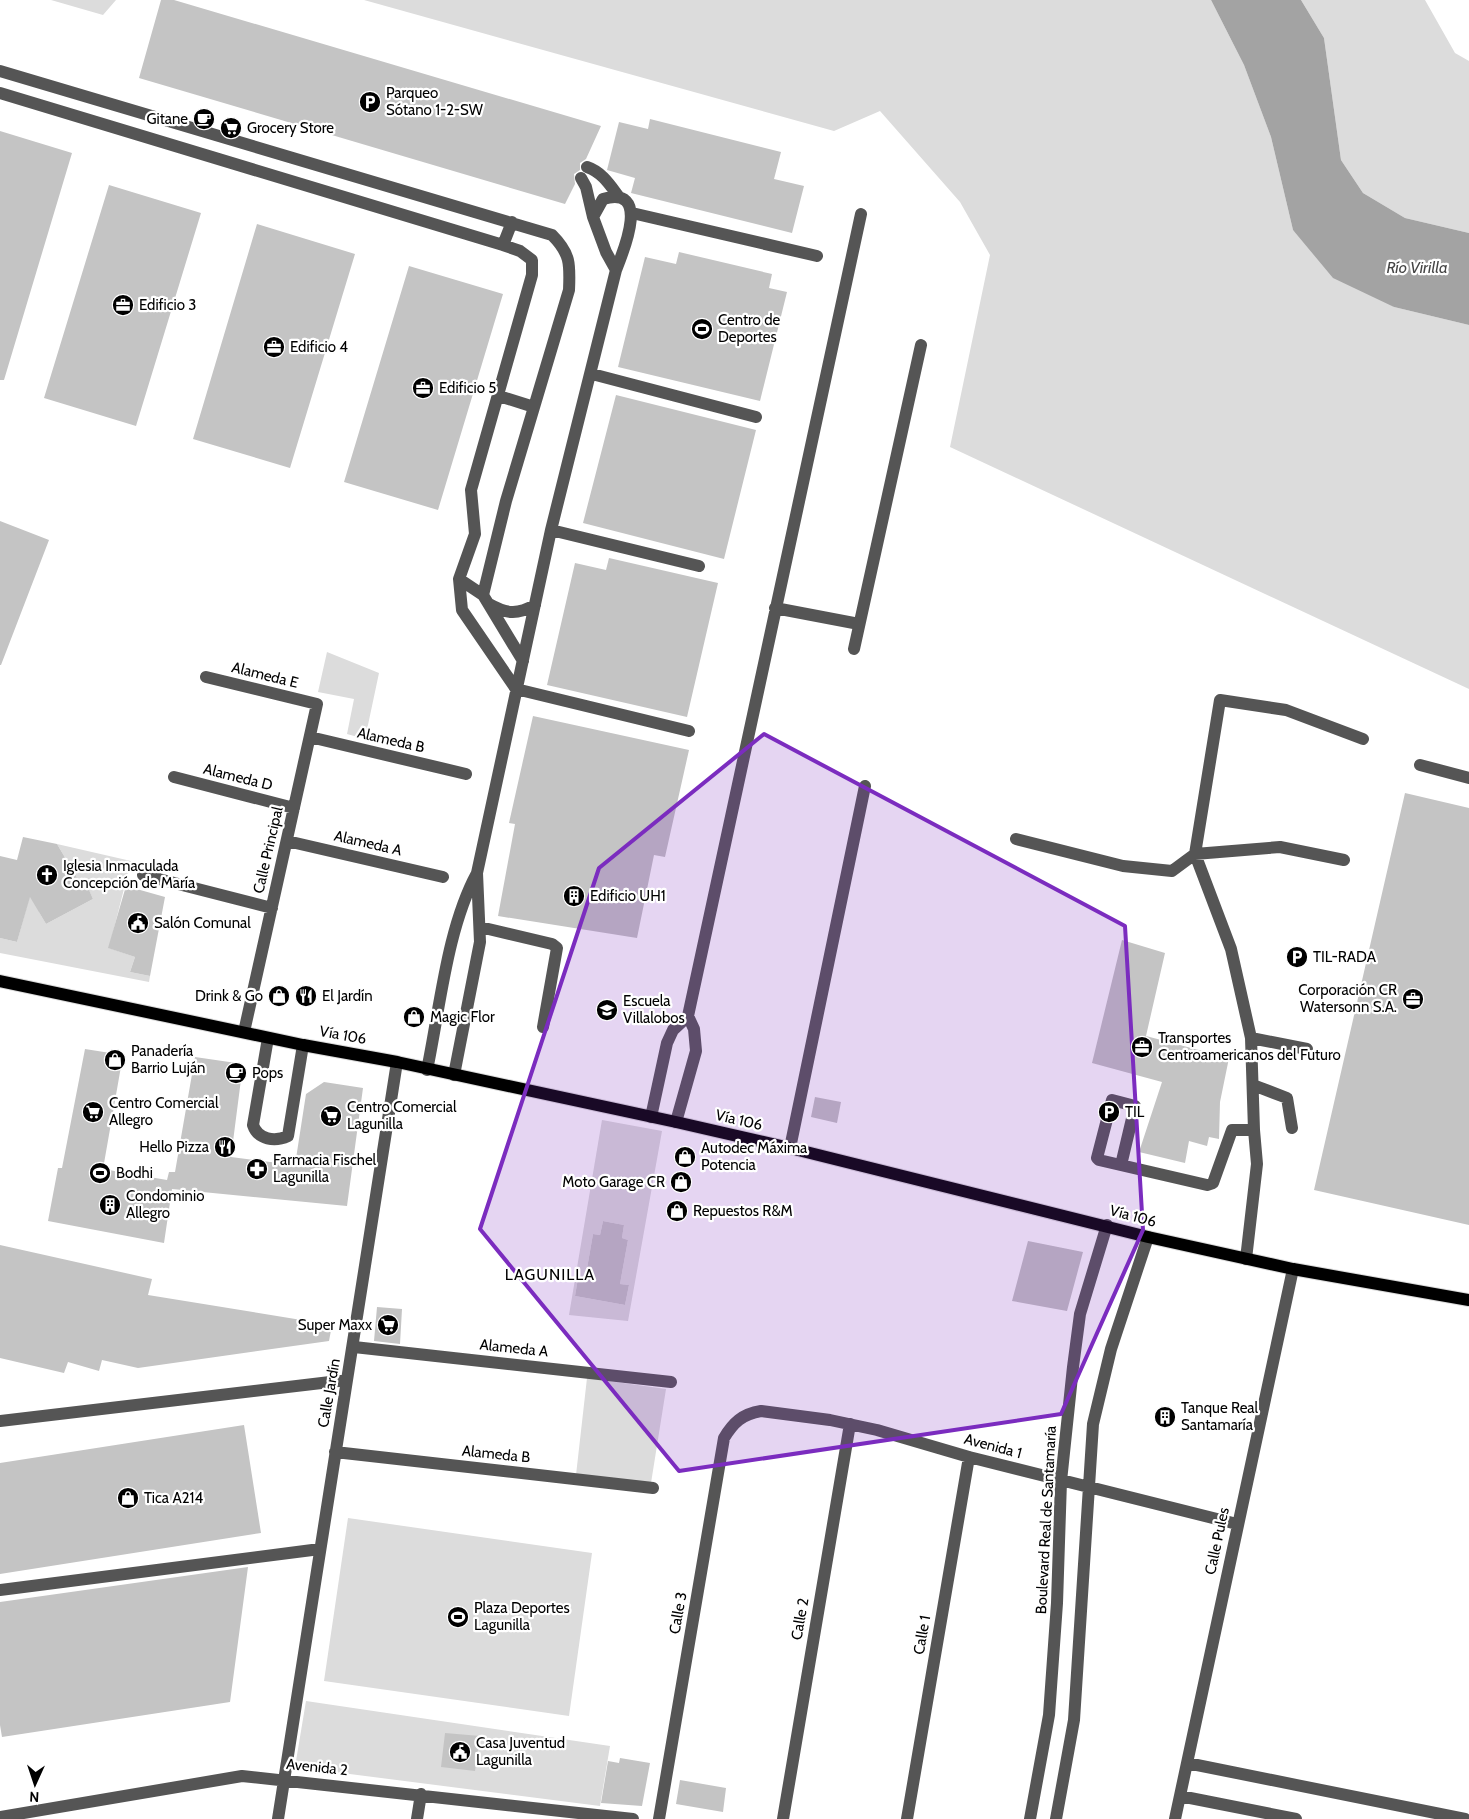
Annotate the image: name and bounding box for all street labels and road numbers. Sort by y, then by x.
street label: Alameda E [230,658,300,692]
street label: Alameda B [356,724,426,756]
street label: Alameda D [202,760,274,794]
street label: Calle Principal [249,804,287,895]
street label: Alameda A [332,826,404,860]
street label: Vía 106 [318,1022,368,1048]
street label: Vía 106 [714,1106,764,1134]
street label: Vía 106 [1108,1201,1158,1231]
street label: Alameda A [479,1335,550,1361]
street label: Calle Jardín [314,1357,344,1429]
street label: Boulevard Real de Santamaría [1032,1424,1060,1615]
street label: Avenida 1 [962,1430,1024,1462]
street label: Alameda B [461,1441,531,1467]
street label: Calle Pules [1201,1506,1233,1576]
street label: Calle 3 [665,1590,691,1636]
street label: Calle 2 [787,1596,813,1641]
street label: Calle 1 [910,1614,934,1656]
street label: Avenida 2 [285,1755,349,1779]

